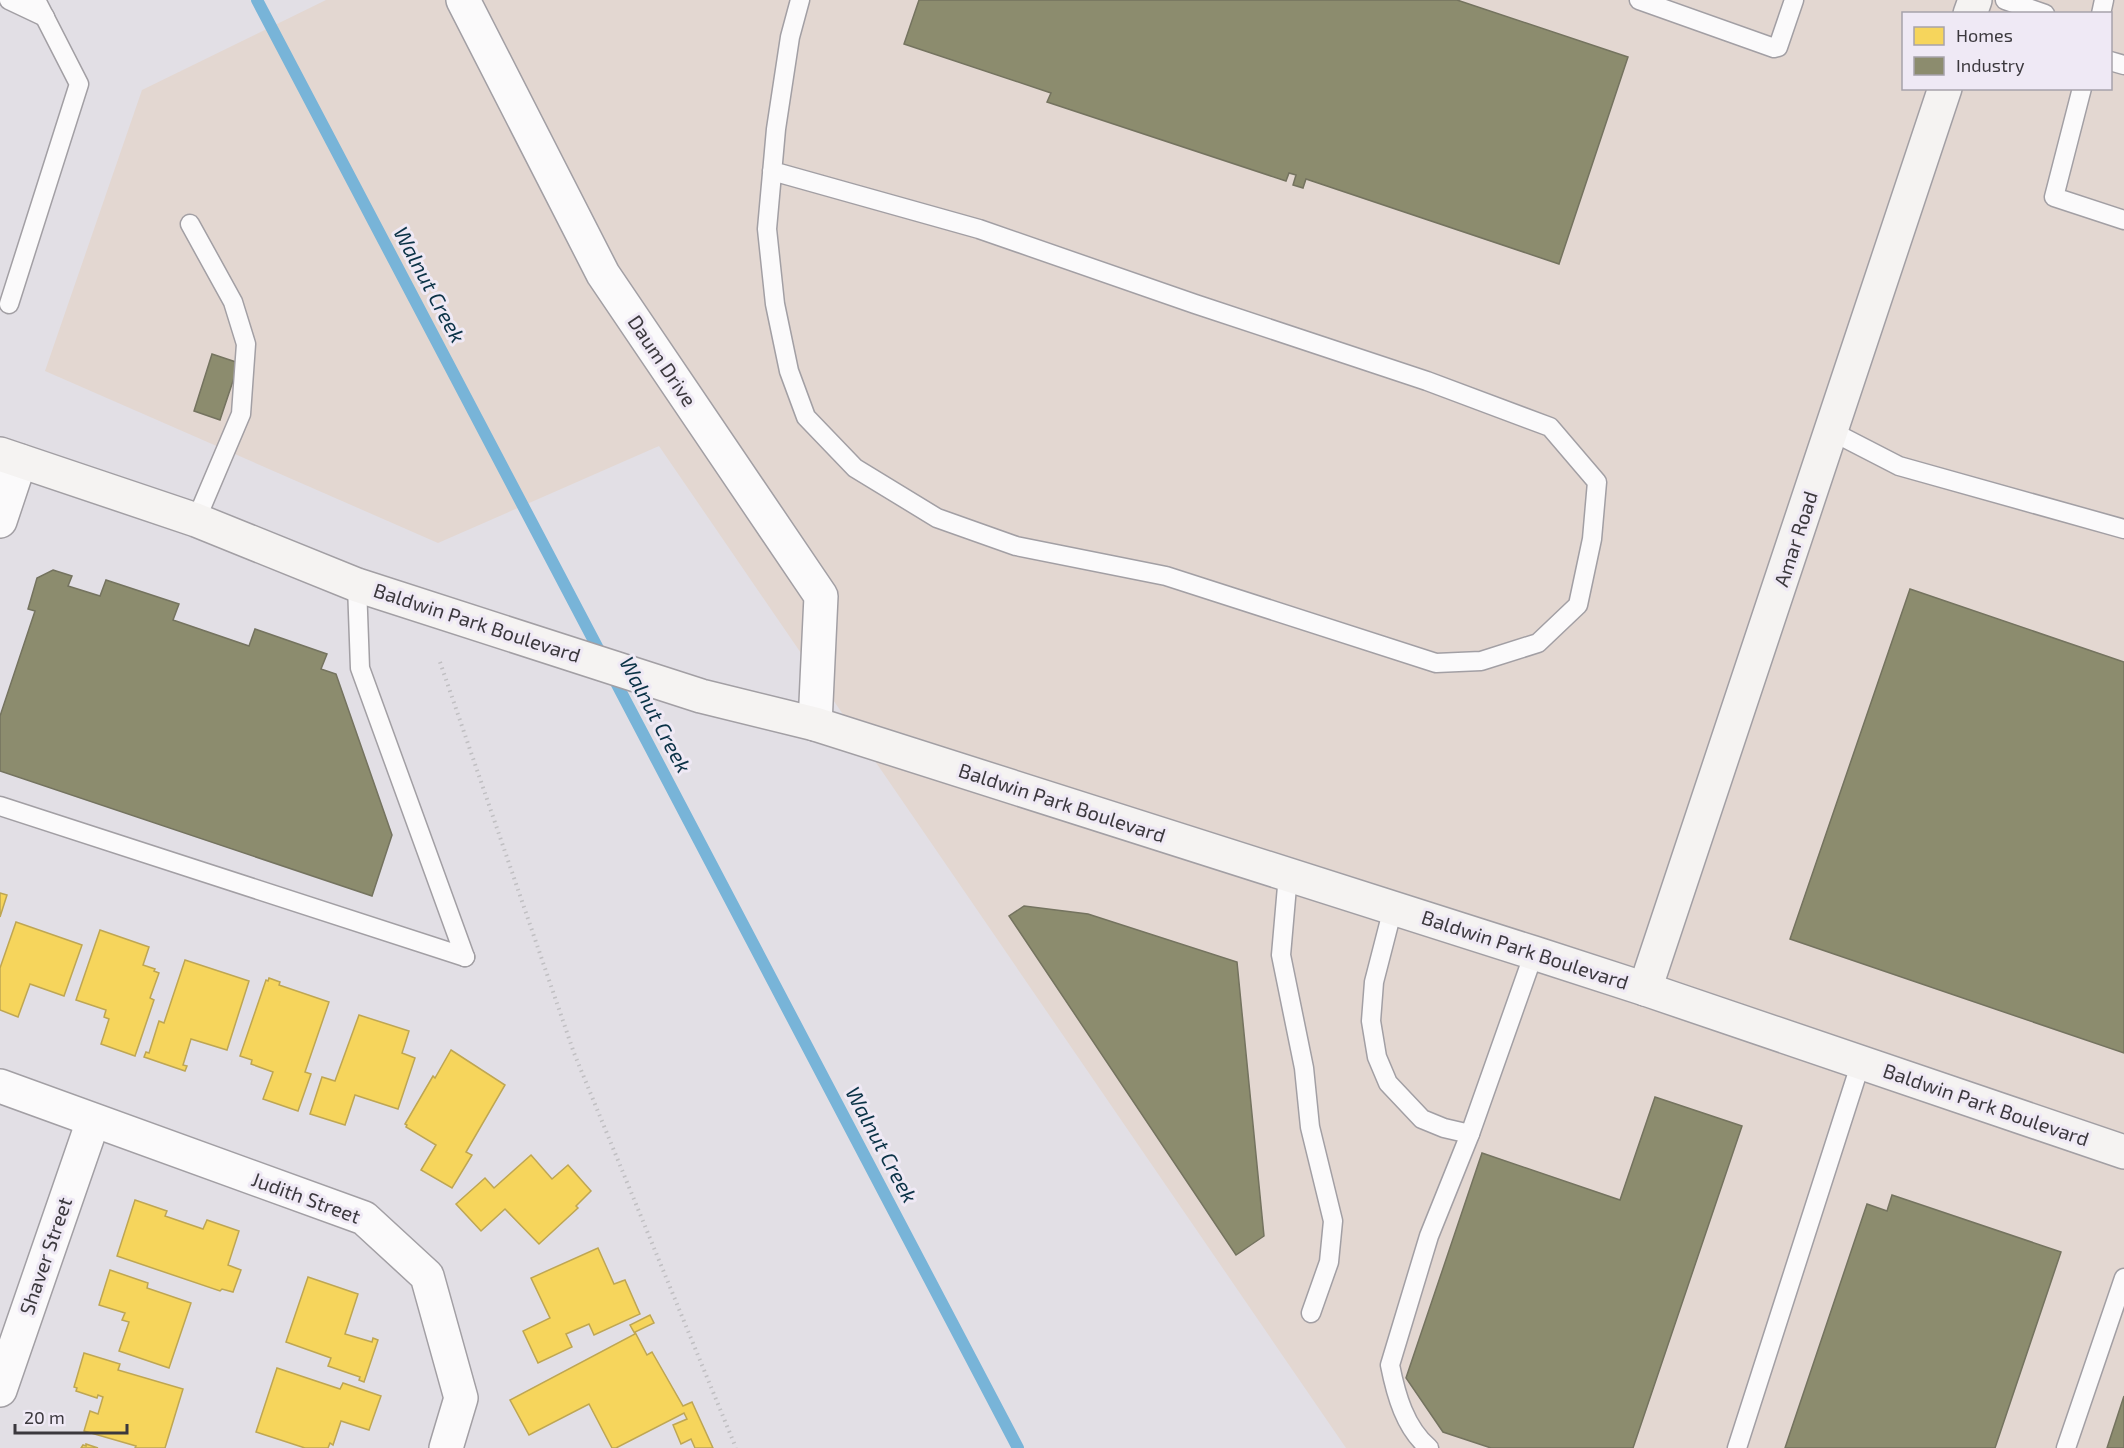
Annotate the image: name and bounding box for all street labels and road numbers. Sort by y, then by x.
street label: Daum Drive [623,310,702,411]
street label: Amar Road [1768,488,1822,590]
street label: Baldwin Park Boulevard [371,577,584,667]
street label: Baldwin Park Boulevard [956,757,1169,847]
street label: Baldwin Park Boulevard [1419,904,1632,994]
street label: Baldwin Park Boulevard [1880,1058,2092,1151]
street label: Judith Street [249,1166,364,1228]
street label: Shaver Street [14,1193,76,1318]

